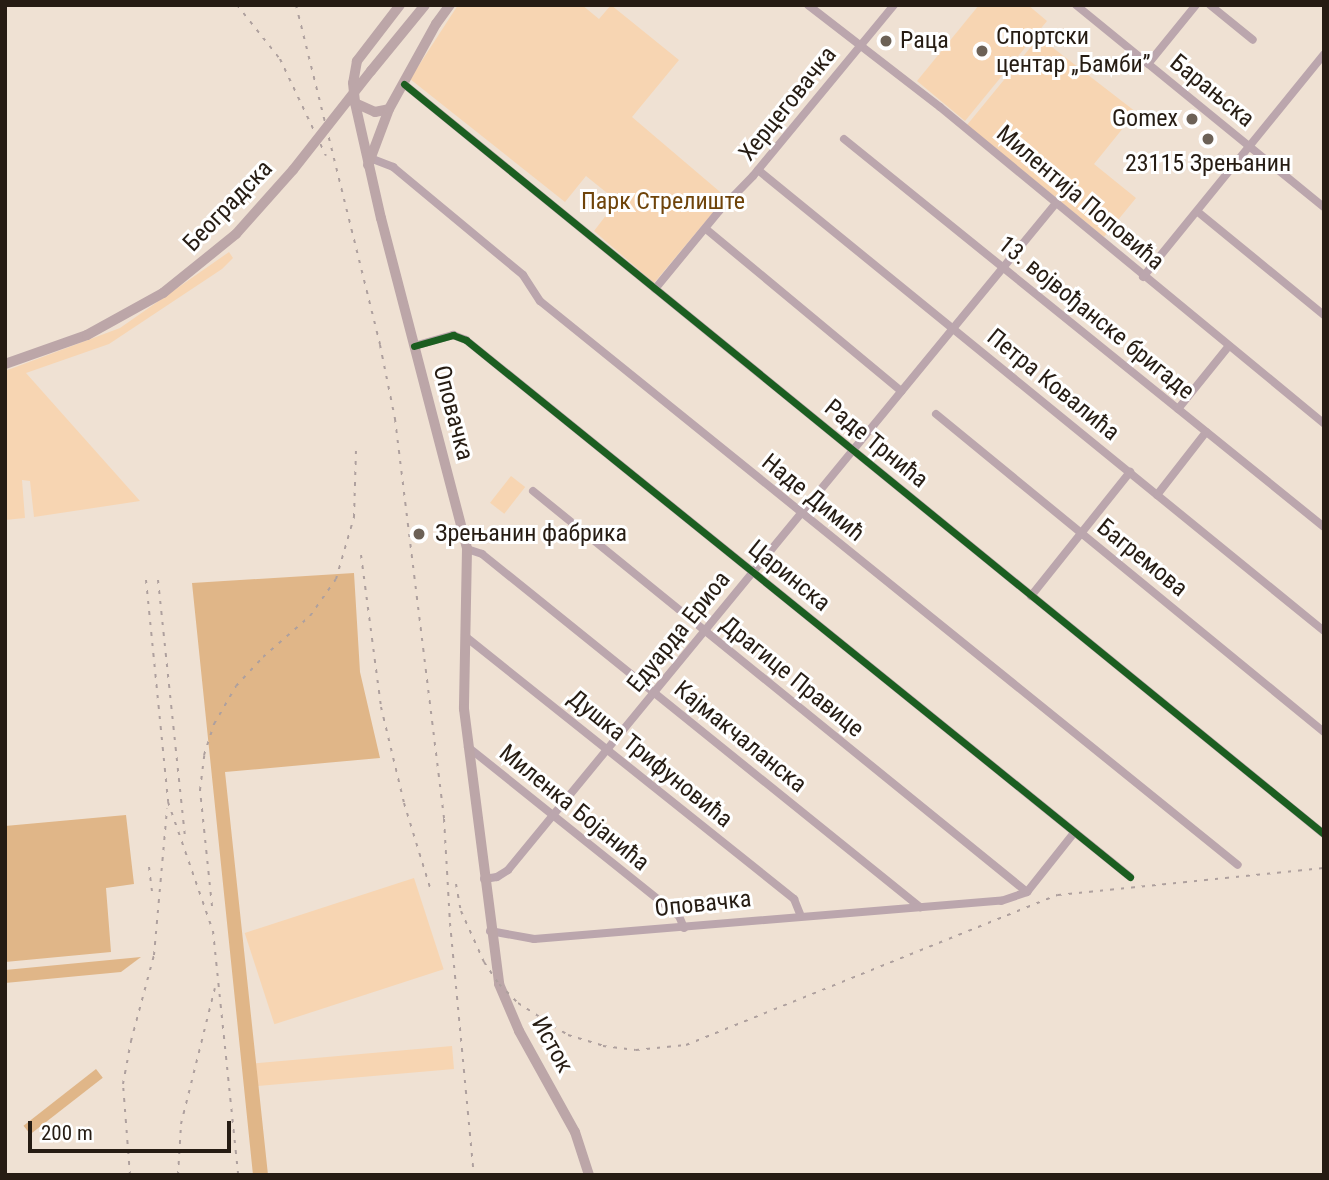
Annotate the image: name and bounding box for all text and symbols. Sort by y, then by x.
place label: Спортски центар „Бамби” [996,23,1151,79]
place label: Раца [900,27,949,55]
marker: Раца [878,33,894,49]
street label: Херцеговачка [733,41,843,167]
marker: Спортски центар „Бамби” [974,43,990,59]
street label: Барањска [1164,48,1260,134]
place label: Gomex [1112,105,1178,133]
marker: Gomex [1184,111,1200,127]
street label: Милентија Поповића [990,120,1170,276]
marker: 23115 Зрењанин [1200,131,1216,147]
place label: 23115 Зрењанин [1125,150,1291,178]
street label: Београдска [177,154,279,258]
park label: Парк Стрелиште [581,188,745,216]
street label: 13. војвођанске бригаде [992,230,1200,406]
street label: Петра Ковалића [981,323,1125,447]
street label: Оповачка [427,363,479,463]
street label: Раде Трнића [818,393,934,495]
street label: Наде Димић [756,448,870,548]
street label: Багремова [1091,513,1193,603]
place label: Зрењанин фабрика [435,520,627,548]
marker: Зрењанин фабрика [409,524,429,544]
street label: Царинска [742,534,836,618]
street label: Едуарда Ериоа [622,566,736,698]
street label: Драгице Правице [715,610,869,744]
street label: Кајмакчаланска [668,675,812,799]
street label: Душка Трифуновића [562,684,738,834]
street label: Миленка Бојанића [493,739,655,877]
street label: Оповачка [653,885,753,923]
street label: Исток [525,1012,579,1078]
scale bar [32,1106,234,1150]
text: 200 m [41,1121,93,1145]

